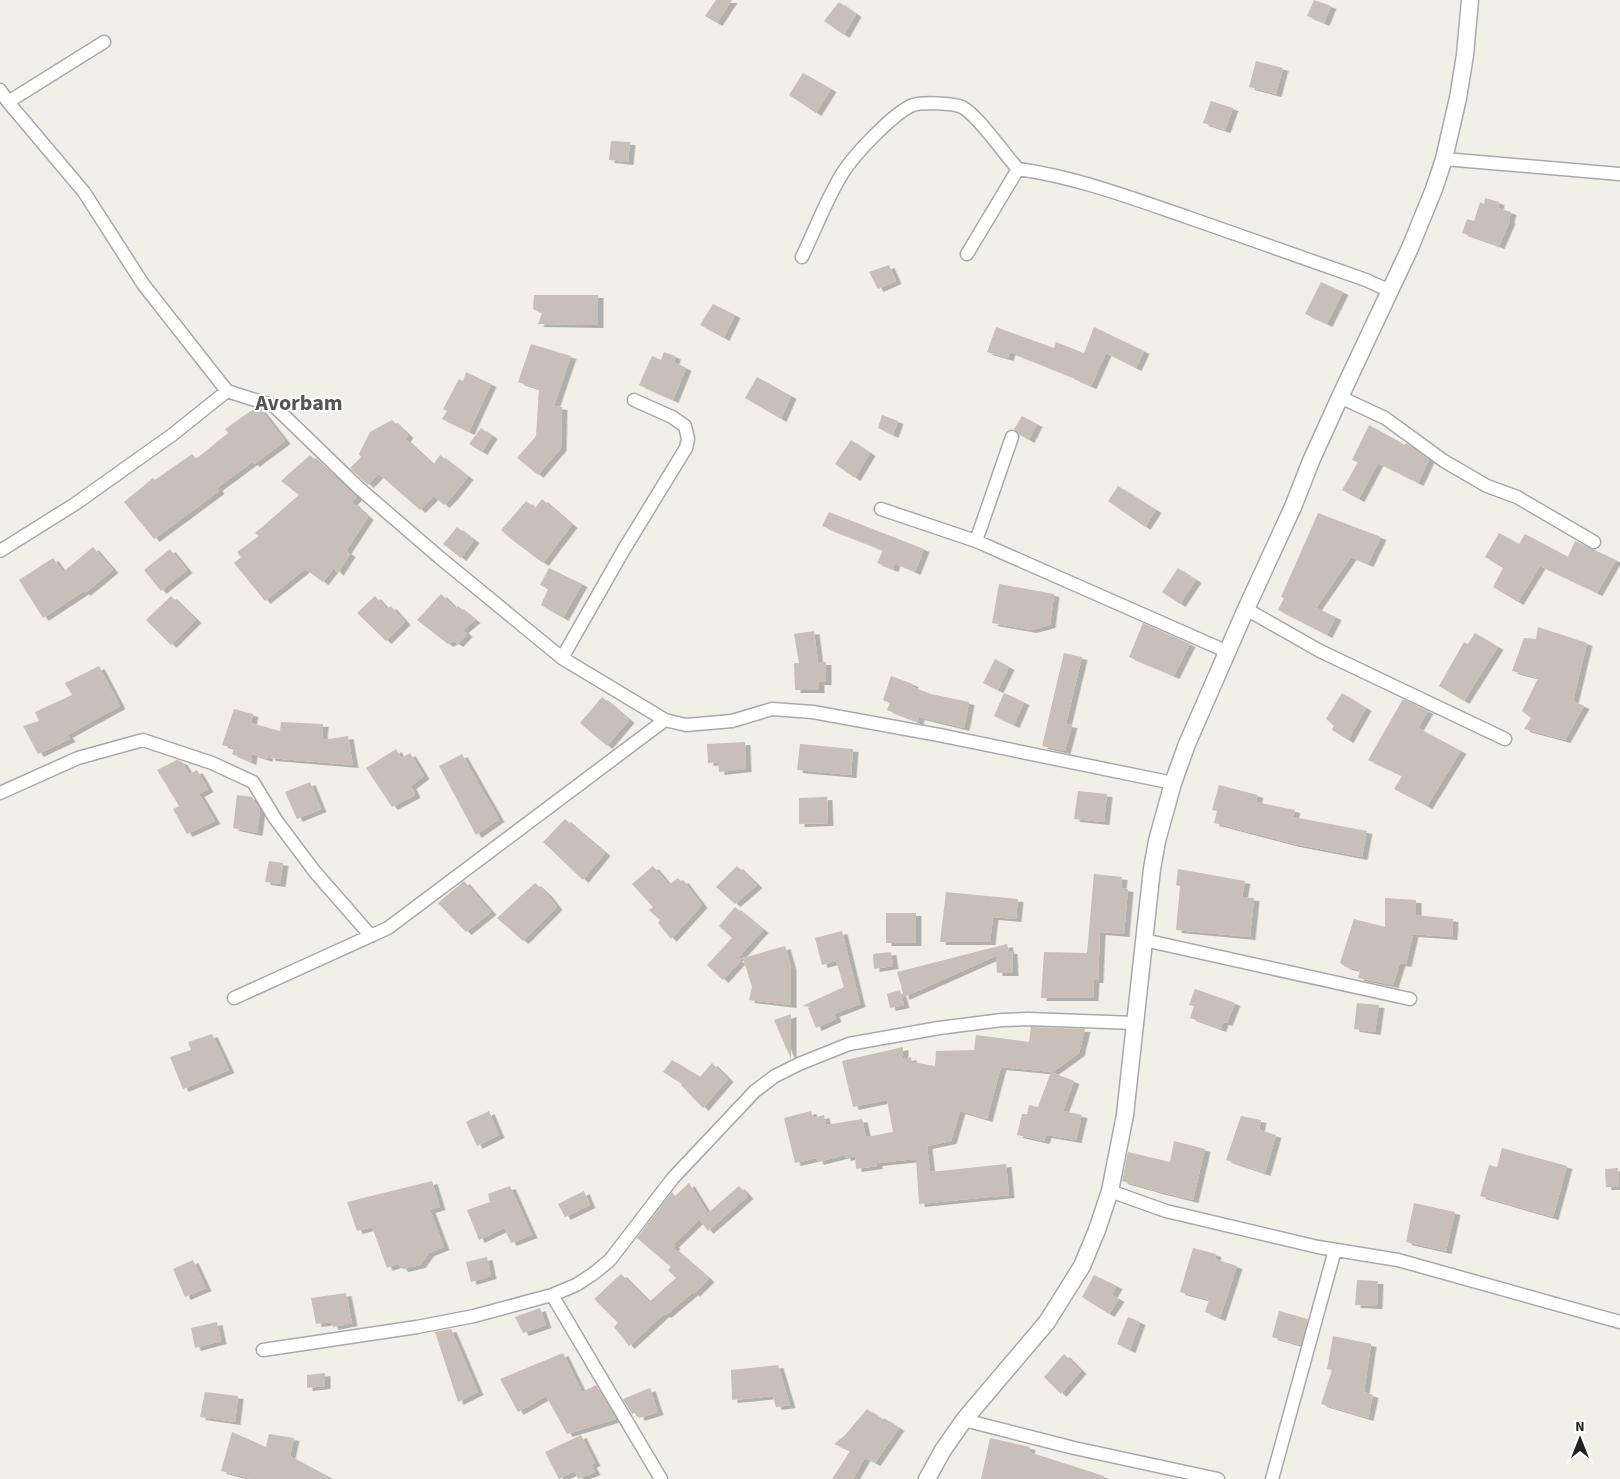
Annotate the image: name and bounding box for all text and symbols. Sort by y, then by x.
district label: Avorbam [254,387,343,419]
north arrow [1555,1414,1605,1464]
text: N [1575,1417,1585,1437]

